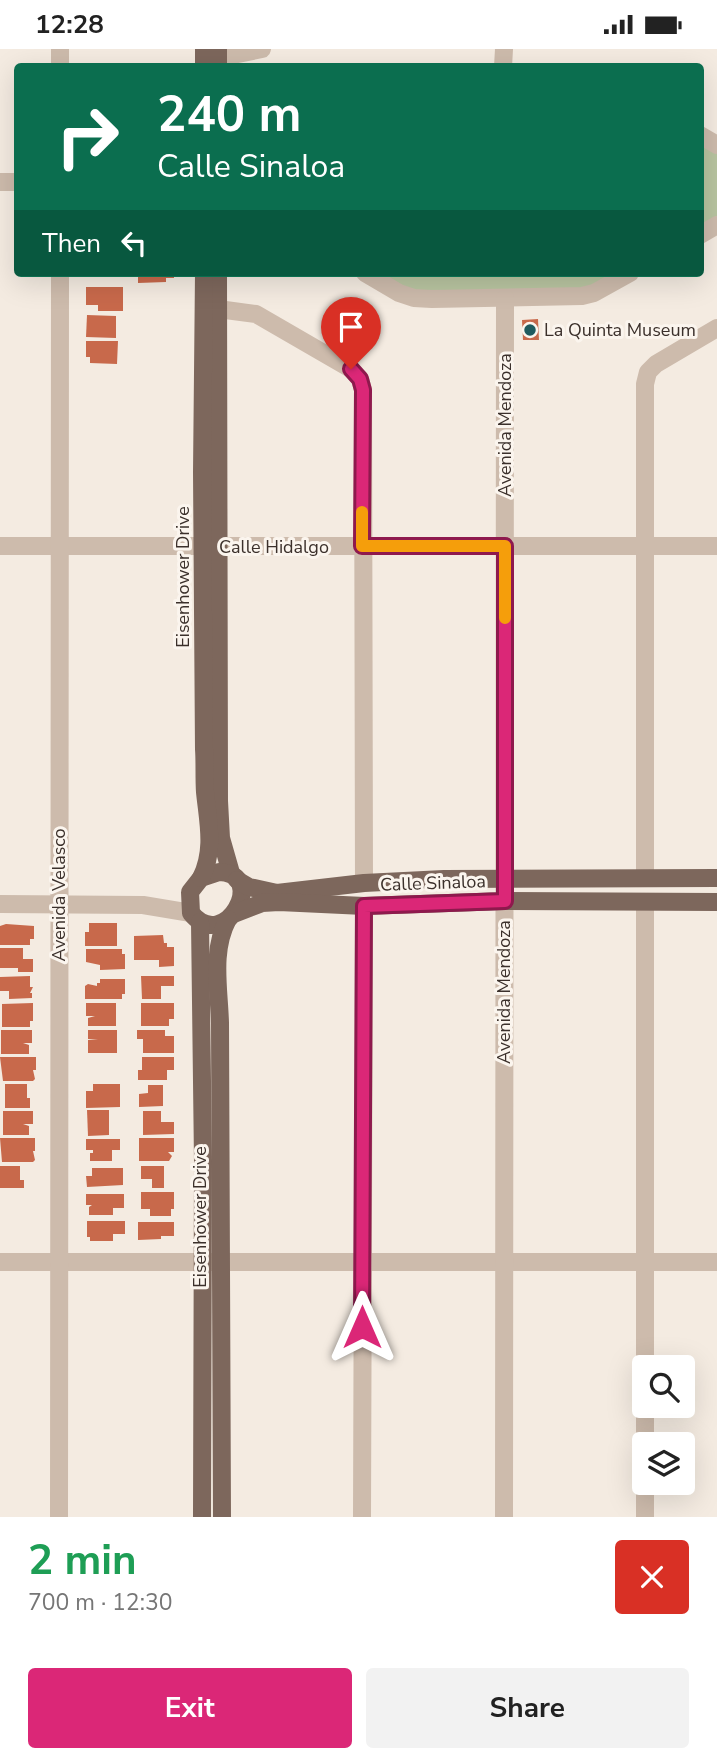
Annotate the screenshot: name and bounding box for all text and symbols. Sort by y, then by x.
text: 12:28 [35,7,104,42]
text: 240 m [157,81,301,148]
icon: right [42,91,133,182]
text: Calle Sinaloa [157,145,345,188]
icon: left [115,224,153,262]
text: Then [42,226,101,261]
pin [321,297,381,369]
icon: arrive [332,308,370,346]
place label: La Quinta Museum [544,318,696,342]
marker: La Quinta Museum [522,322,538,338]
street label: Avenida Mendoza [493,353,517,497]
street label: Eisenhower Drive [171,506,195,648]
street label: Calle Hidalgo [219,535,329,559]
street label: Avenida Velasco [47,828,71,962]
street label: Calle Sinaloa [380,869,486,897]
street label: Avenida Mendoza [492,920,516,1064]
street label: Eisenhower Drive [188,1146,212,1288]
position arrow [325,1290,399,1364]
map controls [632,1355,695,1495]
button: search [632,1355,695,1418]
button: layers [632,1432,695,1495]
text: 2 min [28,1532,137,1589]
button: close [615,1540,689,1614]
text: 700 m · 12:30 [28,1587,173,1618]
button: Exit [28,1668,352,1748]
button: Share [366,1668,689,1748]

